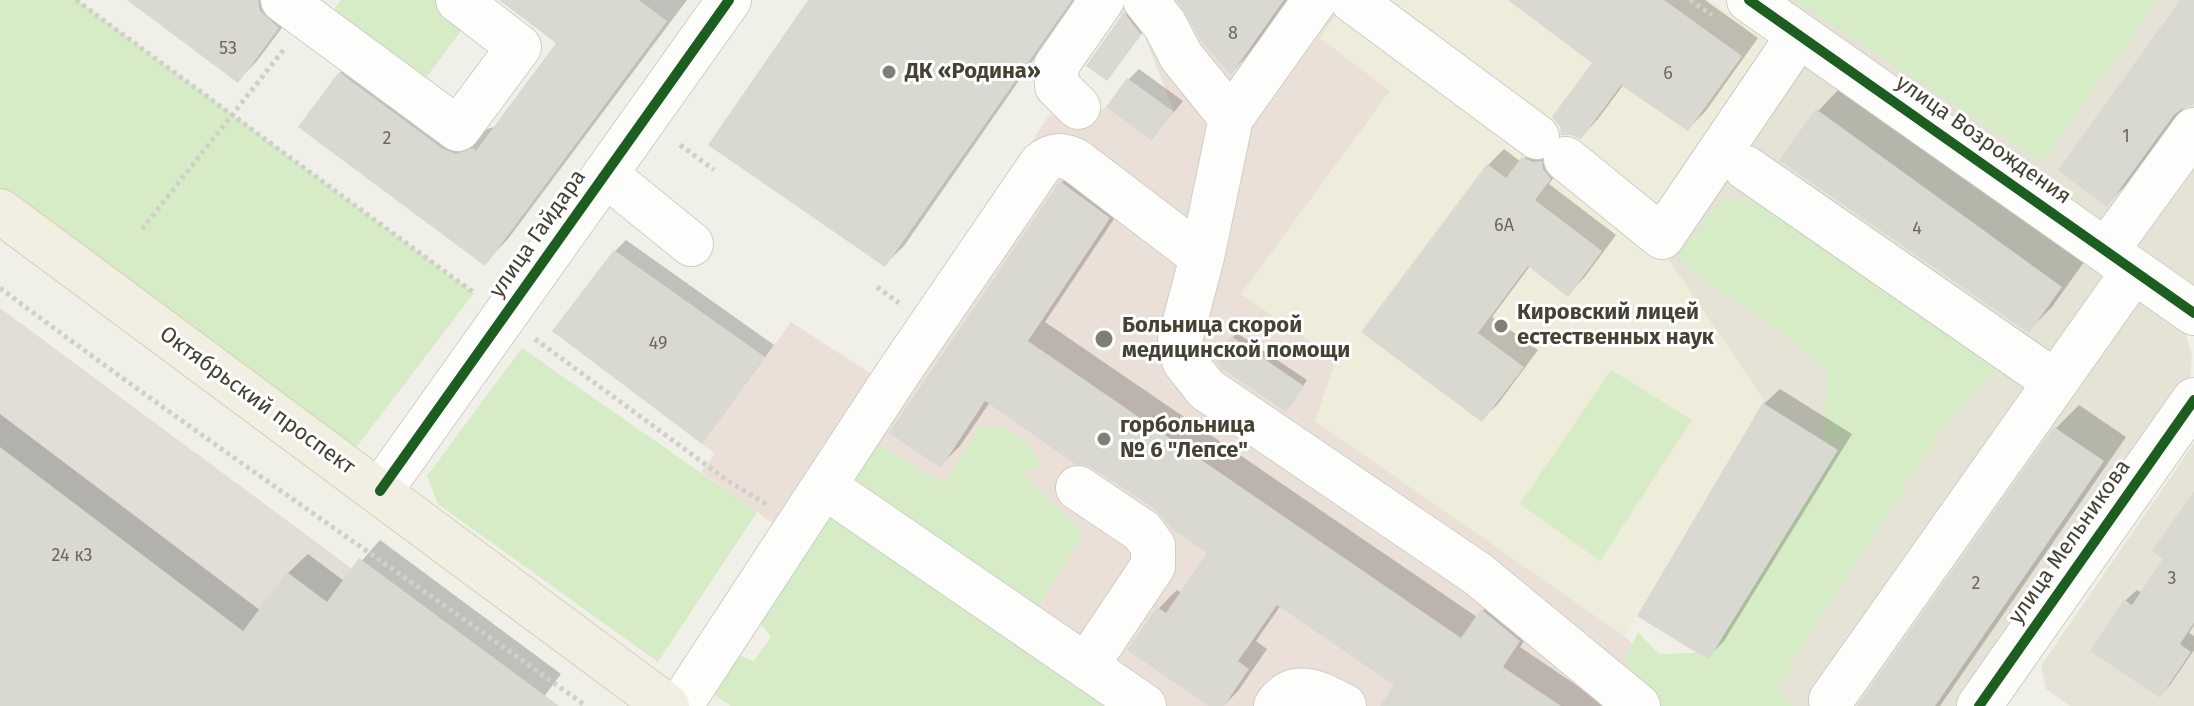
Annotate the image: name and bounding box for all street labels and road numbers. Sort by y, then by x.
street label: улица Возрождения [1890,70,2076,210]
street label: улица Гайдара [484,165,592,303]
street label: Октябрьский проспект [154,321,360,481]
street label: улица Мельникова [2003,455,2137,629]

